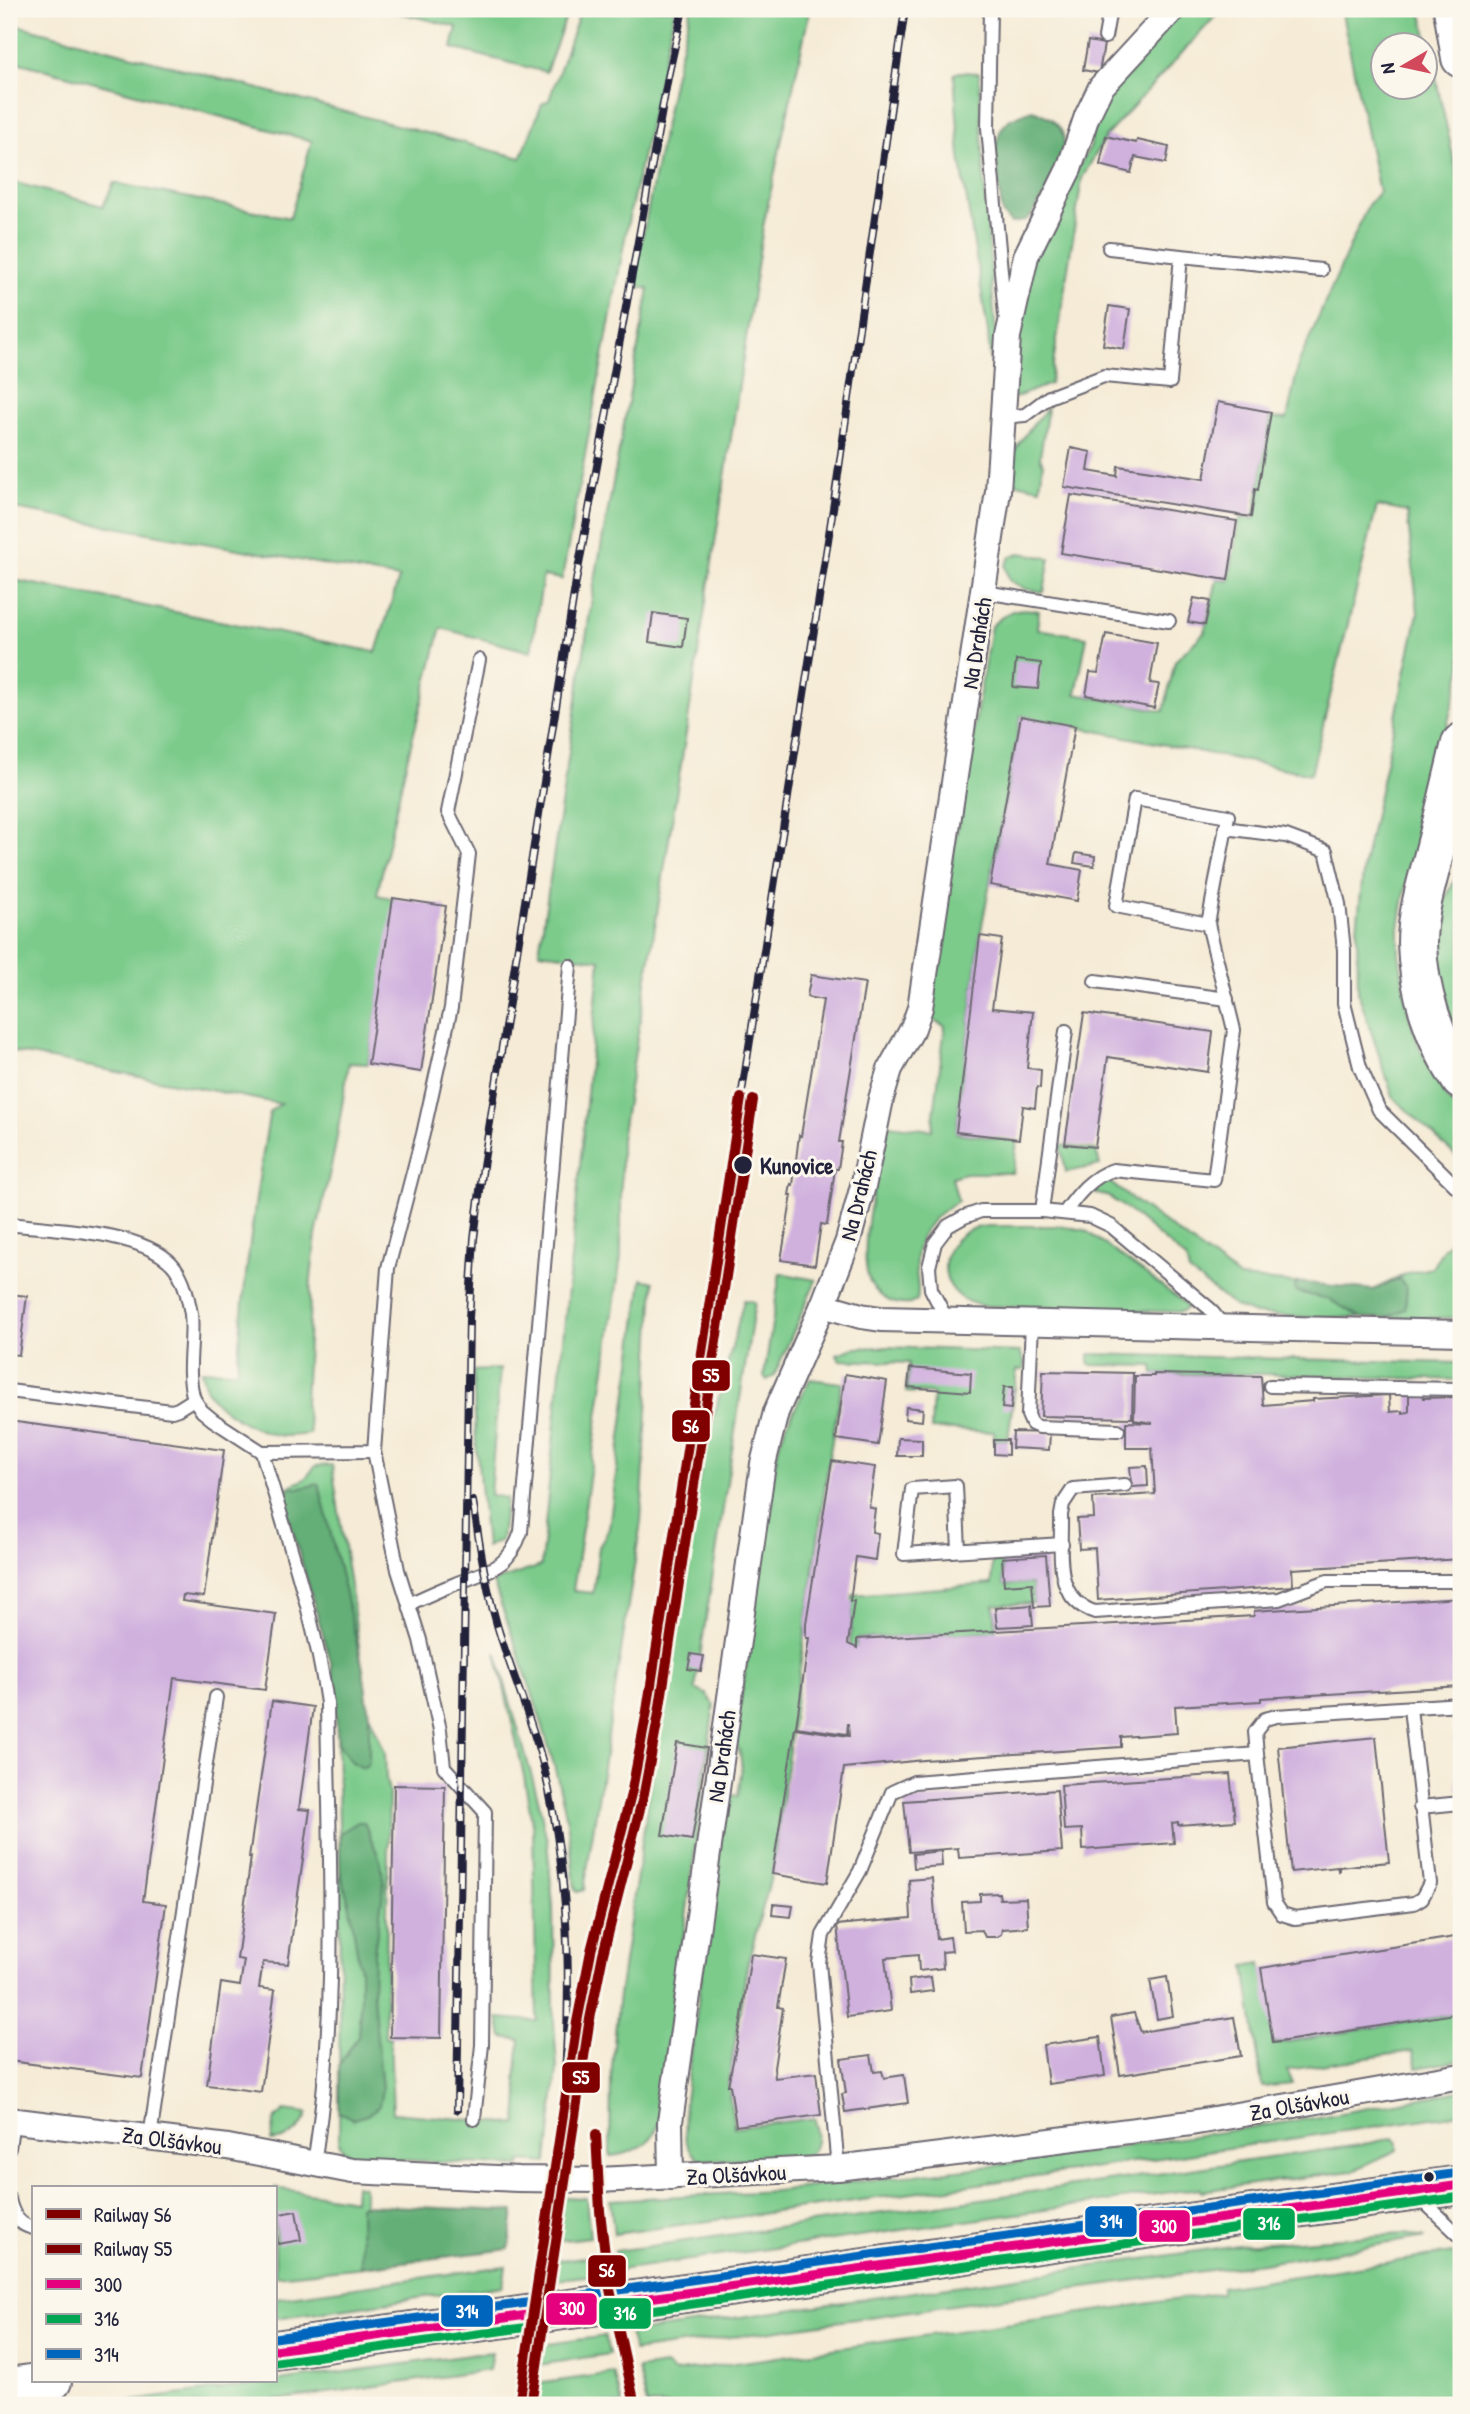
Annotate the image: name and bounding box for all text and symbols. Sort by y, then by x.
north arrow [1368,32,1438,102]
text: N [1374,62,1401,76]
street label: Na Drahách [953,595,999,691]
street label: Na Drahách [832,1146,884,1244]
place label: Kunovice [760,1150,834,1181]
marker: Kunovice [732,1154,754,1176]
line badge: S5 [691,1359,731,1392]
text: S5 [703,1362,720,1388]
line badge: S6 [671,1409,711,1443]
text: S6 [683,1413,700,1439]
street label: Na Drahách [699,1708,743,1804]
line badge: S5 [561,2061,601,2094]
text: S5 [573,2064,590,2090]
street label: Za Olšávkou [1247,2080,1351,2128]
street label: Za Olšávkou [120,2119,224,2161]
street label: Za Olšávkou [685,2156,787,2192]
unlabelled marker [1422,2170,1436,2184]
legend [32,2186,276,2382]
text: Railway S6 [94,2200,172,2229]
line badge: 314 [1084,2205,1138,2238]
line badge: 316 [1242,2207,1296,2241]
text: 314 [1100,2208,1122,2234]
line badge: 300 [1138,2209,1191,2243]
text: 316 [1258,2210,1281,2236]
text: 300 [1151,2213,1177,2239]
text: Railway S5 [94,2234,172,2263]
line badge: S6 [587,2254,627,2288]
text: S6 [599,2257,616,2283]
text: 300 [94,2270,122,2299]
line badge: 300 [545,2292,598,2326]
line badge: 314 [440,2294,494,2328]
text: 300 [559,2295,585,2321]
line badge: 316 [598,2297,652,2330]
text: 314 [456,2298,478,2324]
text: 316 [614,2300,637,2326]
text: 316 [94,2304,119,2333]
text: 314 [94,2340,119,2369]

